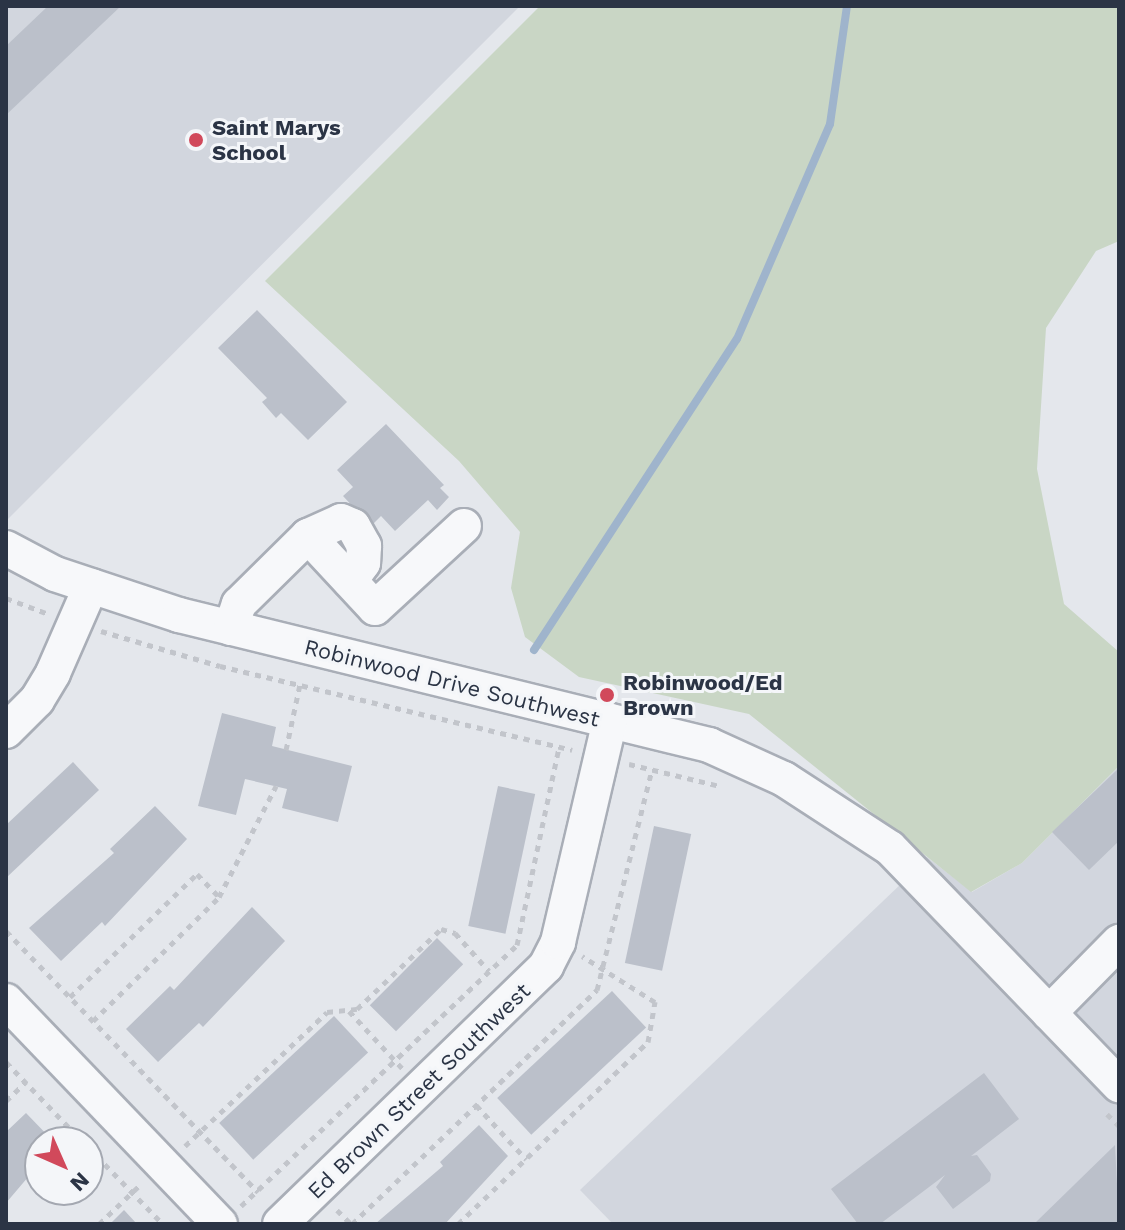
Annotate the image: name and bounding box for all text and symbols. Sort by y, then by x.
place label: Saint Marys School [212,114,341,166]
marker: Saint Marys School [187,131,205,149]
street label: Robinwood Drive Southwest [302,633,602,733]
place label: Robinwood/Ed Brown [623,669,782,720]
marker: Robinwood/Ed Brown [598,686,616,704]
street label: Ed Brown Street Southwest [302,978,536,1204]
north arrow [24,1126,104,1206]
text: N [65,1167,95,1197]

